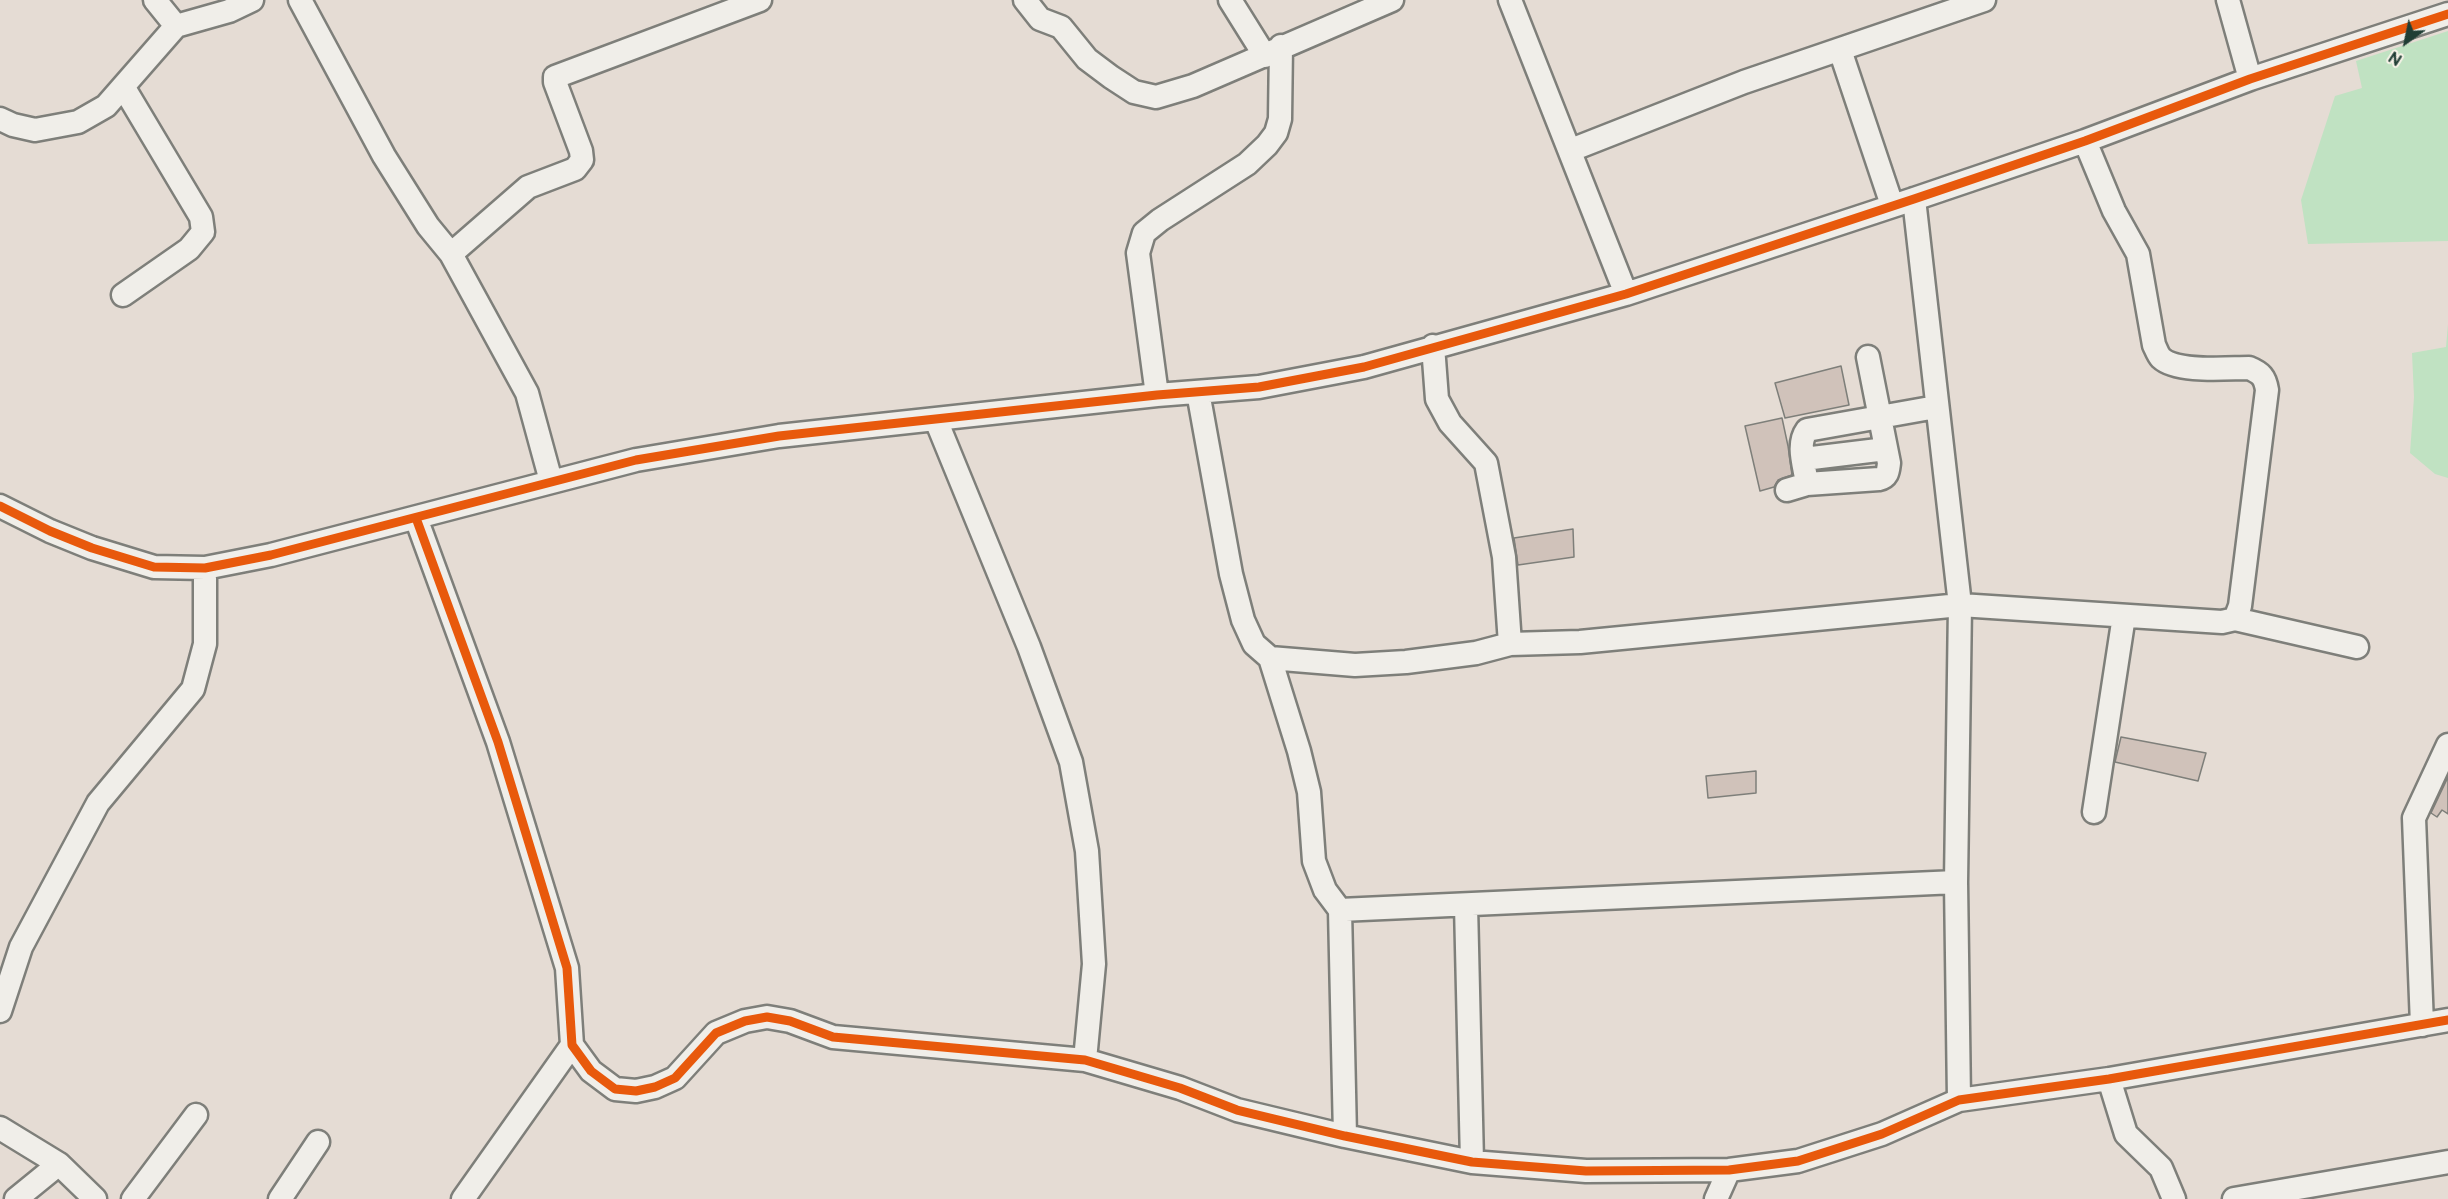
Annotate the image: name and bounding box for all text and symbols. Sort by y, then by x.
north arrow [2376,12,2436,72]
text: N [2386,46,2406,69]

